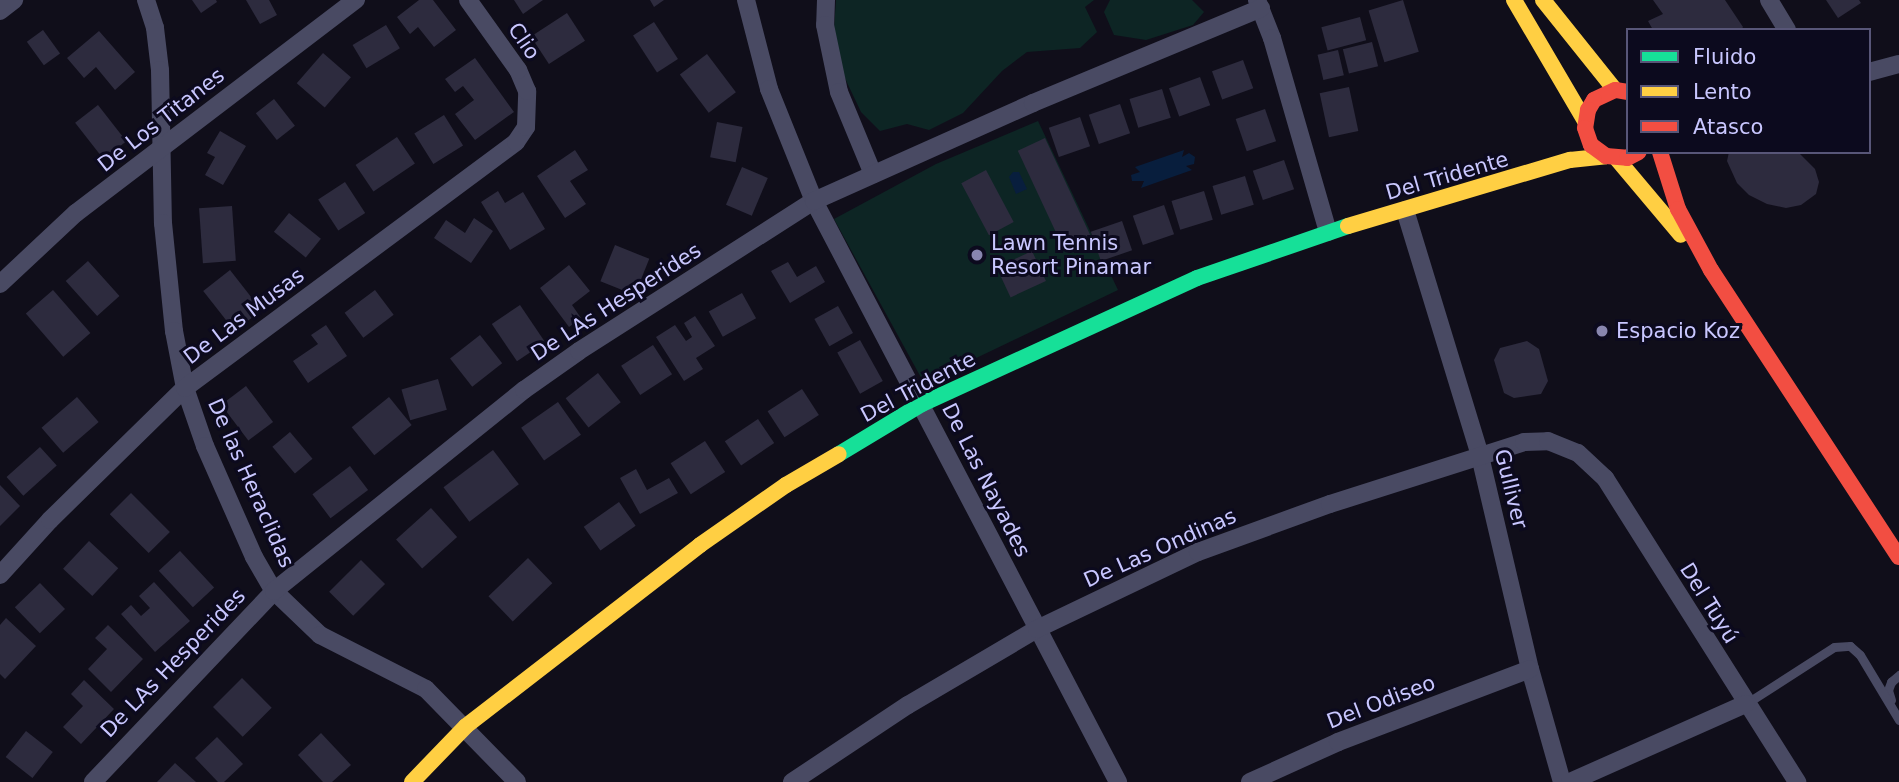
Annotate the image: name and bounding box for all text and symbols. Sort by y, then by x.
street label: Clio [503,18,545,64]
legend [1626,28,1871,154]
text: Fluido [1693,45,1756,69]
street label: De Los Titanes [93,63,229,177]
text: Lento [1693,80,1752,104]
text: Atasco [1693,115,1763,139]
street label: Del Tridente [1383,146,1511,206]
place label: Lawn Tennis Resort Pinamar [991,230,1151,280]
street label: De LAs Hesperides [526,238,706,366]
marker: Lawn Tennis Resort Pinamar [969,247,985,263]
street label: De Las Musas [179,263,309,369]
place label: Espacio Koz [1616,318,1740,344]
marker: Espacio Koz [1594,323,1610,339]
street label: Del Tridente [856,346,980,428]
street label: De las Heraclidas [202,394,300,572]
street label: De Las Nayades [936,399,1036,561]
street label: Gulliver [1489,447,1533,531]
street label: De Las Ondinas [1080,503,1240,593]
street label: Del Tuyú [1674,558,1744,648]
street label: De LAs Hesperides [95,583,251,743]
street label: Del Odiseo [1323,670,1439,734]

